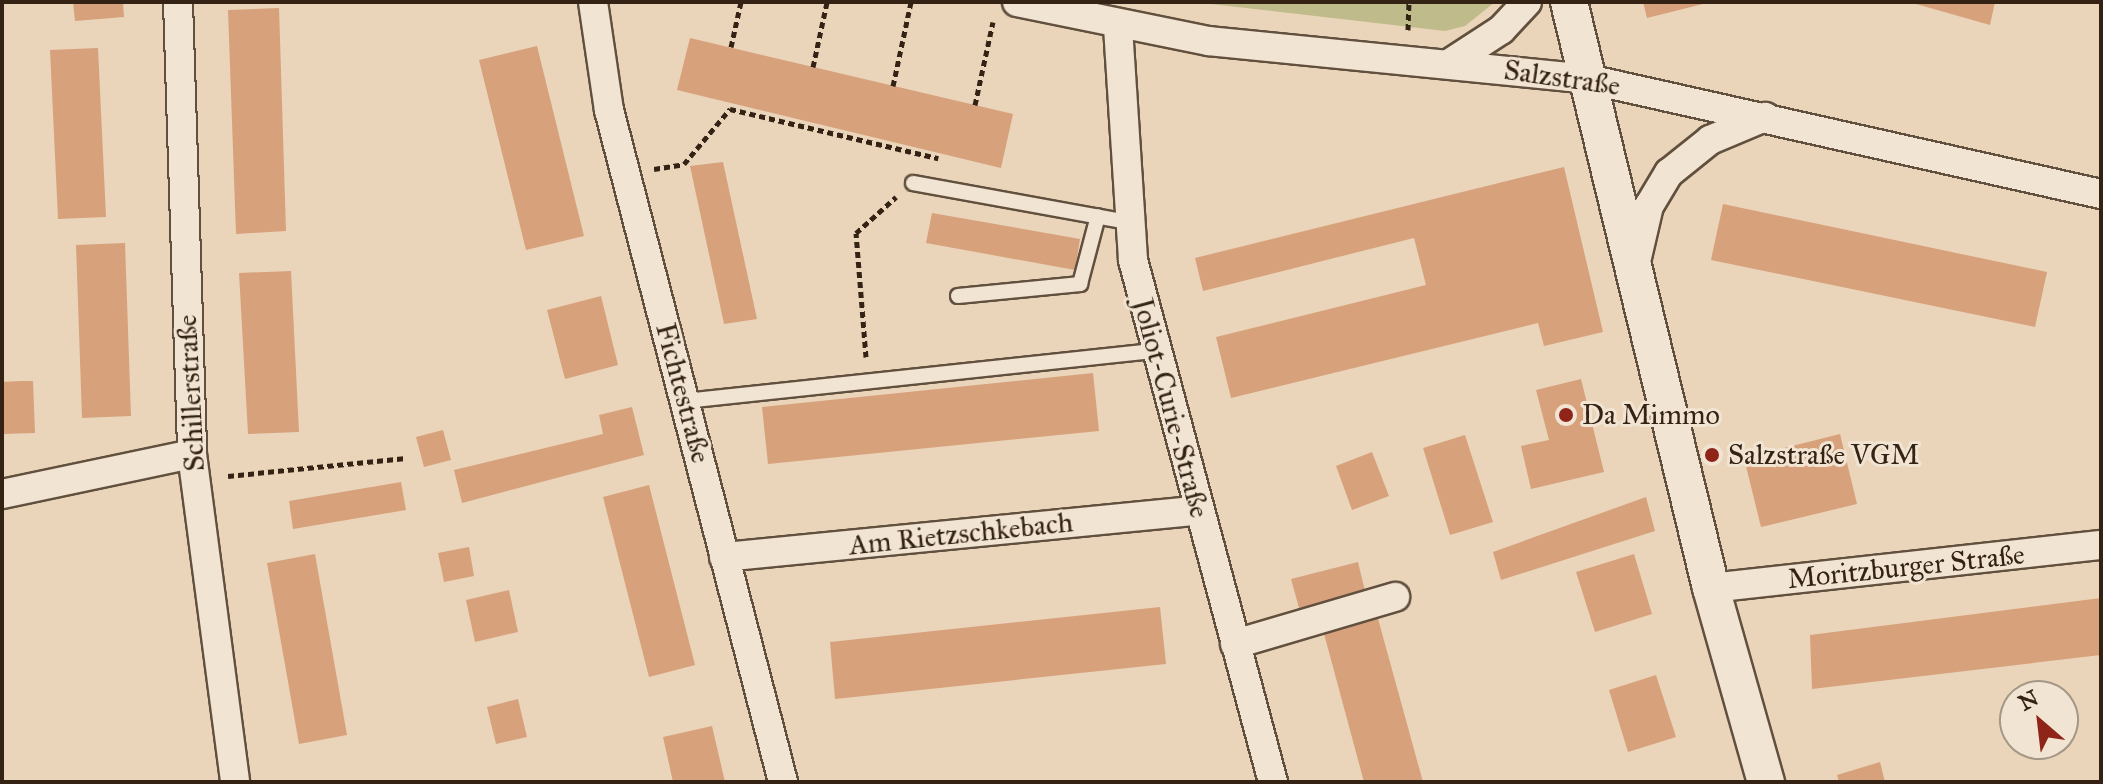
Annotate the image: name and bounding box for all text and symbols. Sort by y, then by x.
street label: Salzstraße [1502,53,1622,103]
street label: Joliot-Curie-Straße [1126,295,1216,521]
street label: Schillerstraße [170,314,212,472]
street label: Fichtestraße [648,319,718,467]
place label: Da Mimmo [1582,398,1720,432]
marker: Da Mimmo [1557,406,1575,424]
place label: Salzstraße VGM [1728,438,1919,472]
marker: Salzstraße VGM [1703,446,1721,464]
street label: Am Rietzschkebach [847,506,1075,562]
street label: Moritzburger Straße [1786,538,2026,596]
north arrow [1999,680,2079,760]
text: N [2014,684,2043,716]

